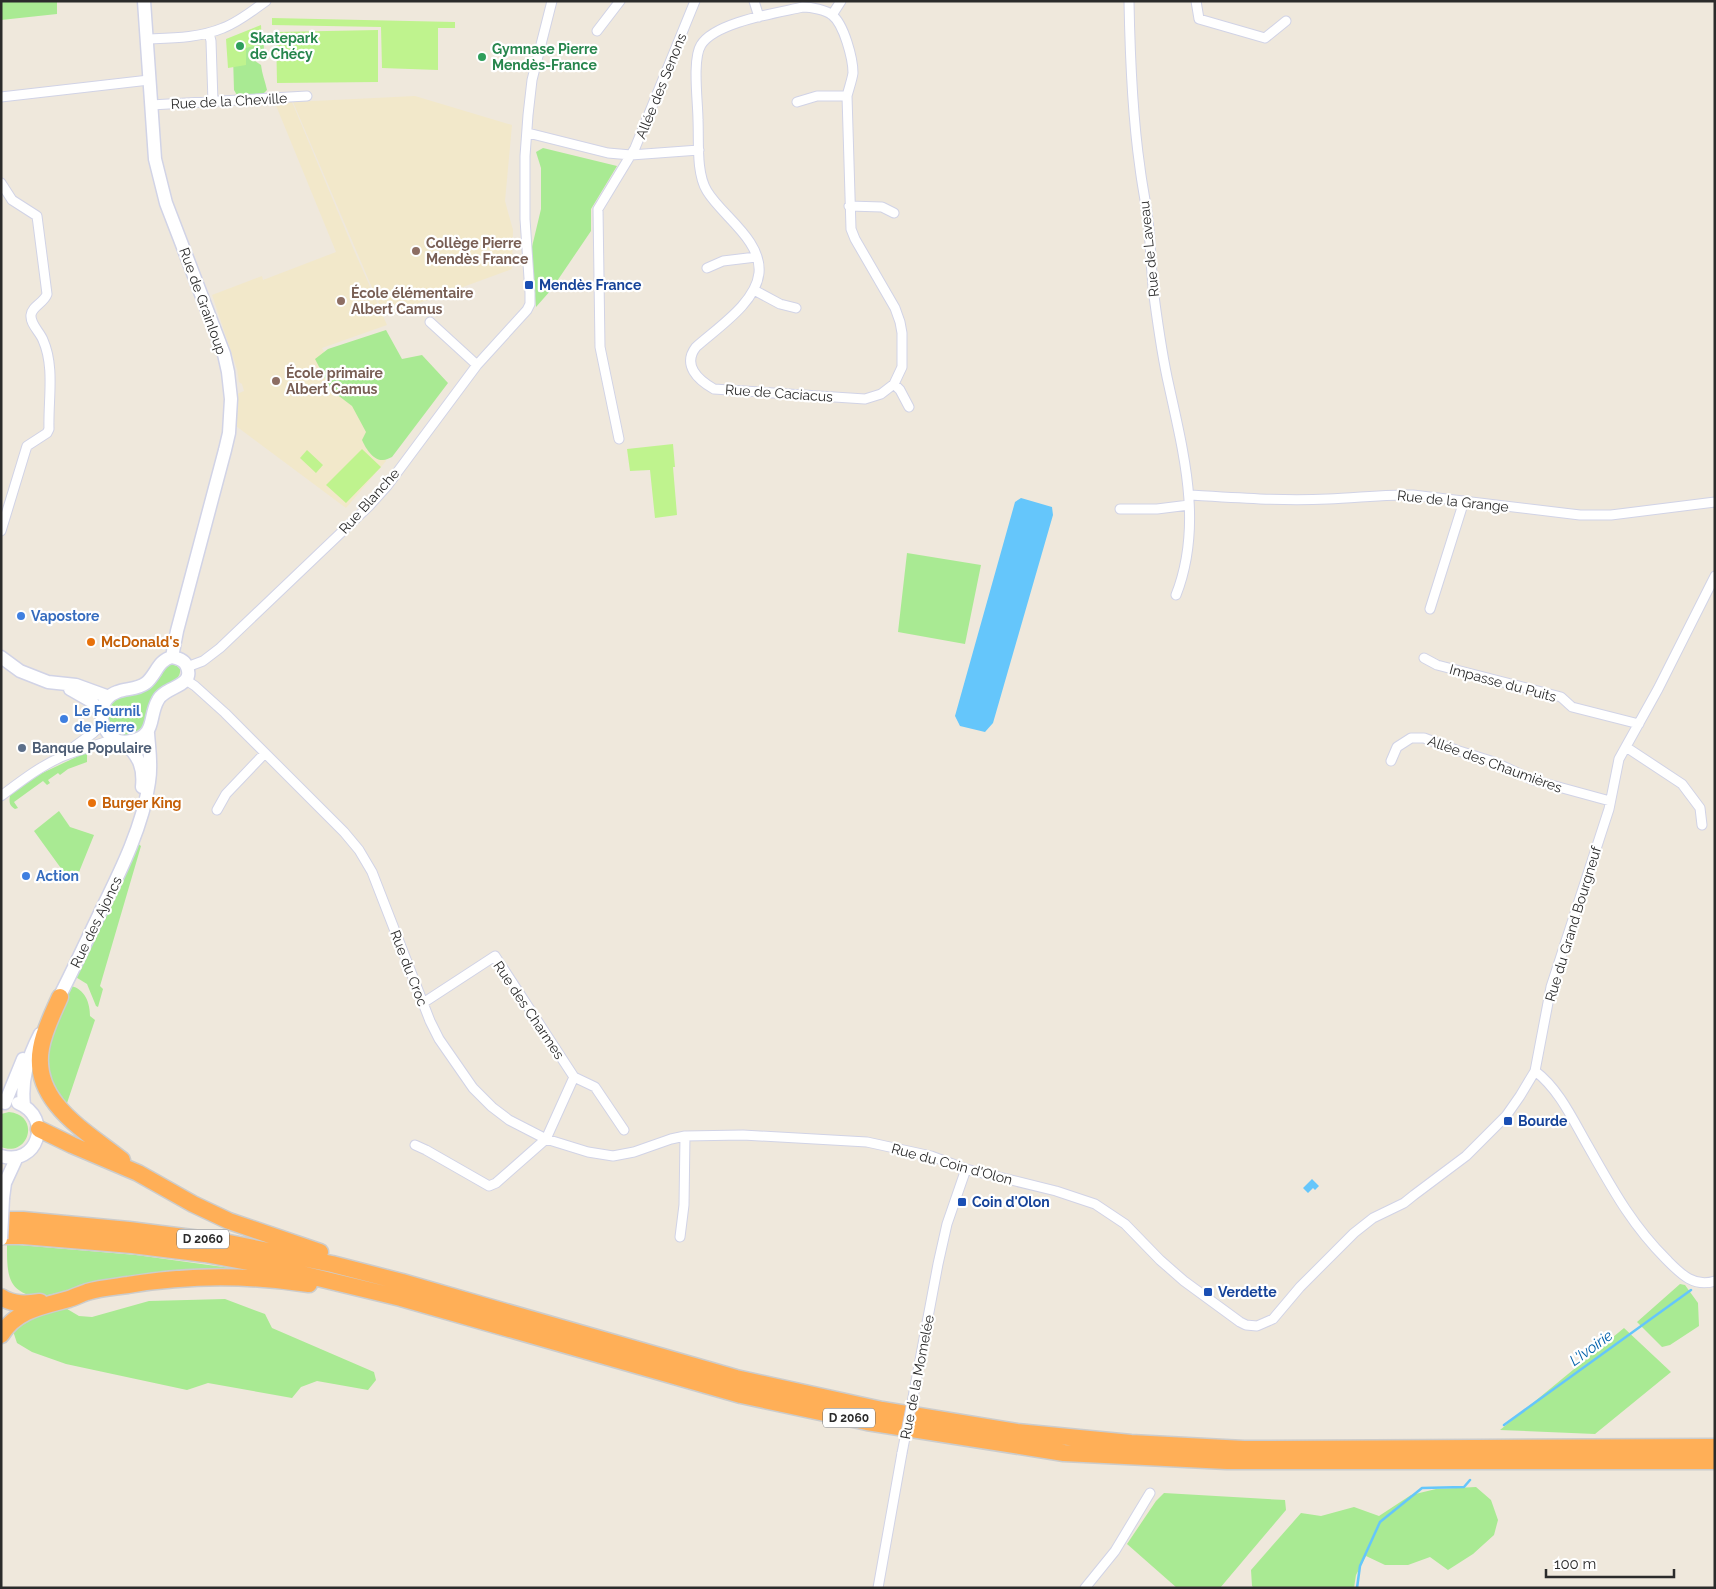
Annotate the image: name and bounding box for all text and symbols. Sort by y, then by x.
place label: Skatepark de Chécy [250,30,318,62]
street label: Allée des Senons [633,31,690,141]
marker: Skatepark de Chécy [234,40,246,52]
place label: Gymnase Pierre Mendès-France [492,41,598,73]
marker: Gymnase Pierre Mendès-France [476,51,488,63]
street label: Rue de la Cheville [170,90,288,112]
street label: Rue de Laveau [1136,200,1162,298]
place label: Collège Pierre Mendès France [426,235,529,267]
street label: Rue de Grainloup [176,245,230,357]
marker: Collège Pierre Mendès France [410,245,422,257]
place label: Mendès France [539,277,642,293]
marker: Mendès France [523,279,535,291]
place label: École élémentaire Albert Camus [351,284,474,317]
marker: École élémentaire Albert Camus [335,295,347,307]
place label: École primaire Albert Camus [286,364,384,397]
marker: École primaire Albert Camus [270,375,282,387]
street label: Rue de Caciacus [725,381,834,405]
street label: Rue Blanche [336,465,402,537]
street label: Rue de la Grange [1396,487,1510,515]
place label: Vapostore [31,608,100,624]
marker: Vapostore [15,610,27,622]
place label: McDonald's [101,634,180,650]
marker: McDonald's [85,636,97,648]
street label: Impasse du Puits [1448,661,1558,705]
place label: Le Fournil de Pierre [74,703,141,735]
marker: Le Fournil de Pierre [58,713,70,725]
street label: Allée des Chaumières [1426,732,1565,796]
place label: Banque Populaire [32,740,152,756]
marker: Banque Populaire [16,742,28,754]
place label: Burger King [102,795,182,811]
marker: Burger King [86,797,98,809]
street label: Rue du Grand Bourgneuf [1542,843,1605,1004]
place label: Action [36,868,79,884]
marker: Action [20,870,32,882]
street label: Rue des Ajoncs [67,874,125,970]
street label: Rue du Croc [387,928,431,1009]
street label: Rue des Charmes [490,958,568,1062]
place label: Bourde [1518,1113,1568,1129]
marker: Bourde [1502,1115,1514,1127]
street label: Rue du Coin d'Olon [890,1140,1014,1188]
place label: Coin d'Olon [972,1194,1050,1210]
marker: Coin d'Olon [956,1196,968,1208]
road number: D 2060 [177,1230,229,1248]
place label: Verdette [1218,1284,1277,1300]
marker: Verdette [1202,1286,1214,1298]
street label: Rue de la Momelée [897,1313,937,1441]
water label: L'Ivoirie [1566,1326,1616,1370]
road number: D 2060 [823,1409,875,1428]
scale bar [1546,1546,1674,1578]
text: 100 m [1554,1555,1596,1573]

